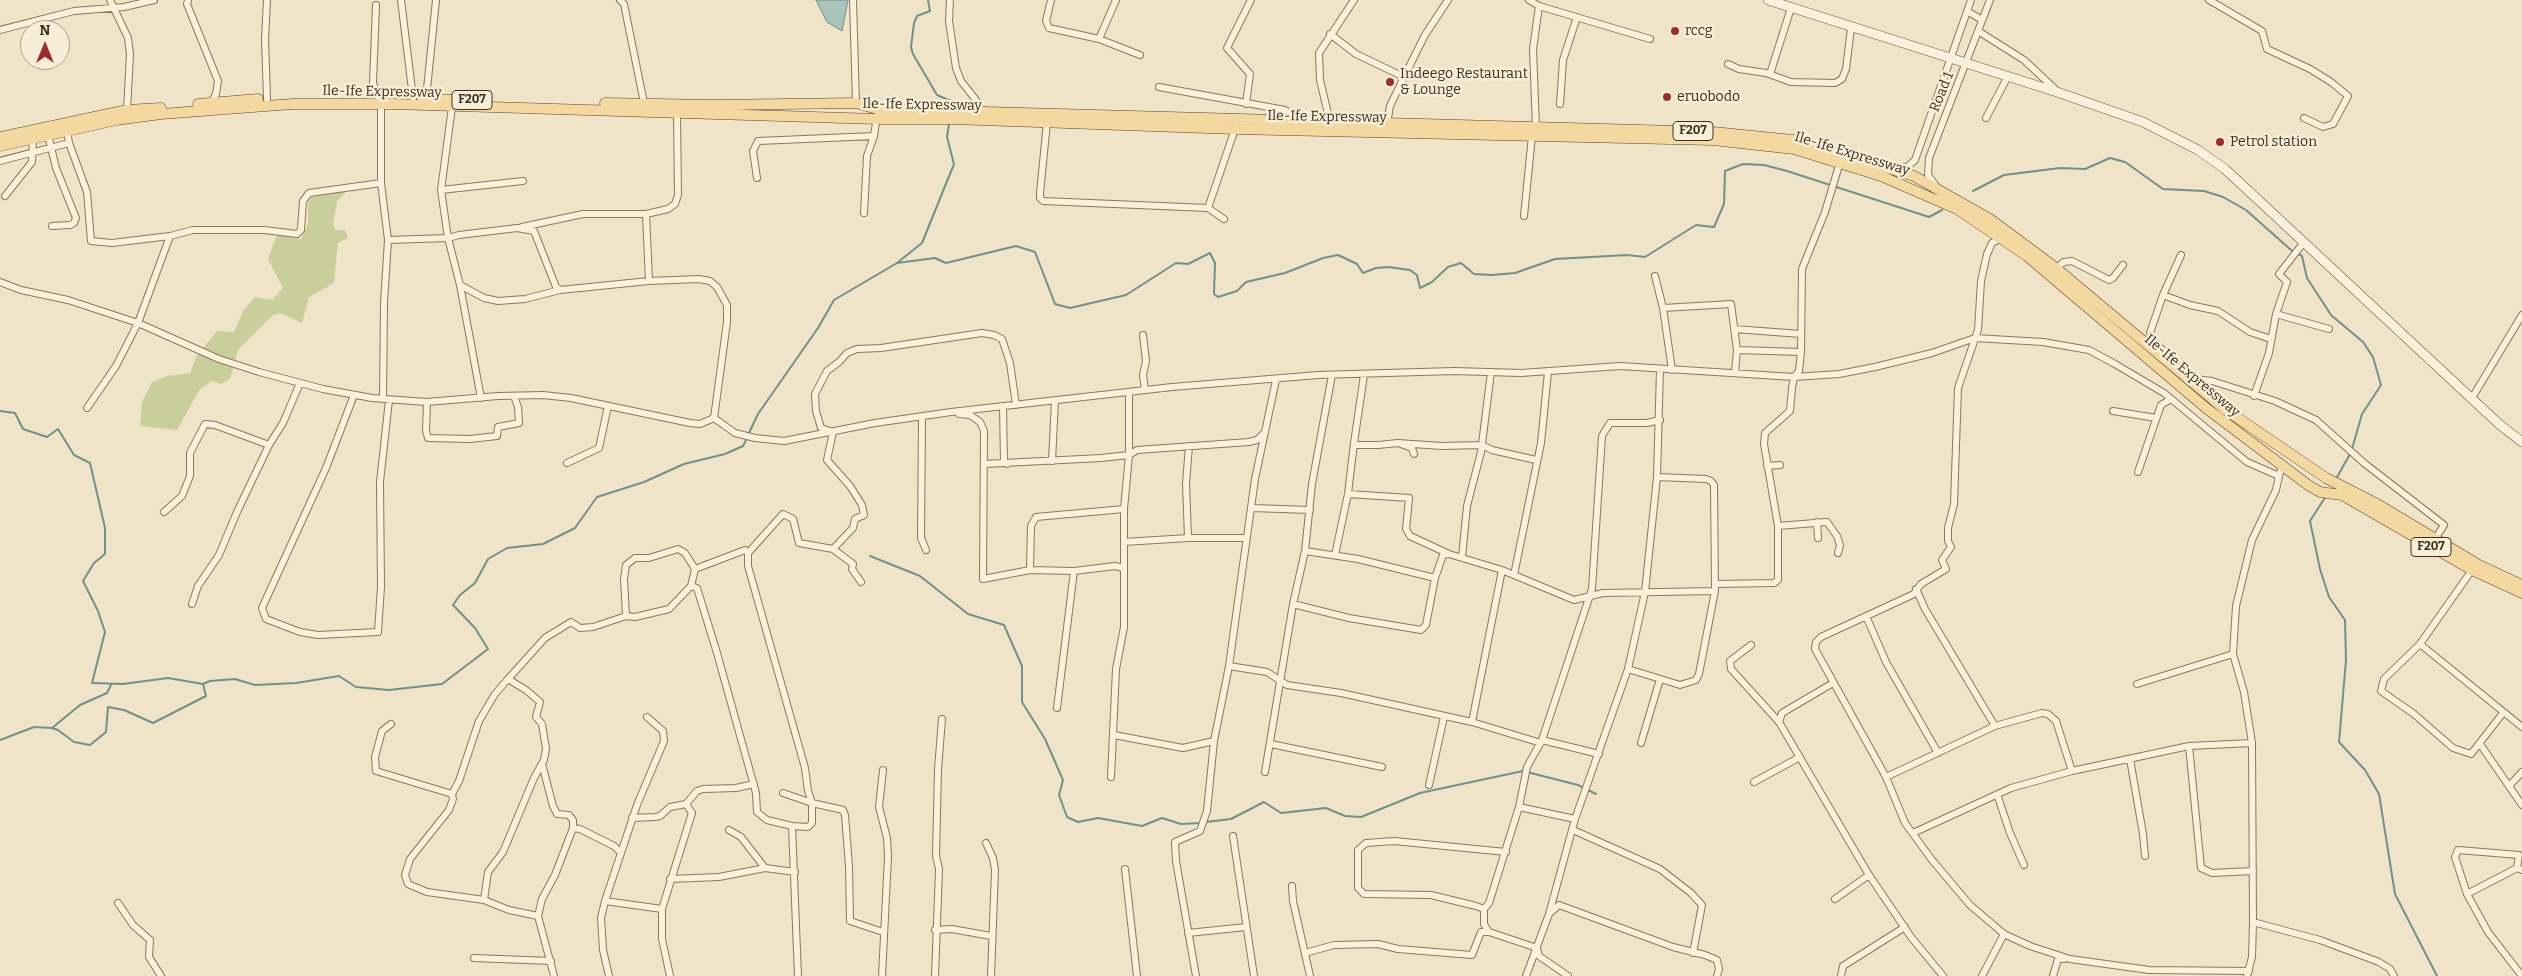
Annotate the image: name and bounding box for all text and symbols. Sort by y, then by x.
north arrow [20,20,70,70]
text: N [40,22,50,39]
place label: rccg [1685,23,1712,39]
marker: rccg [1669,25,1681,37]
place label: Indeego Restaurant & Lounge [1400,66,1528,98]
street label: Road 1 [1926,70,1958,114]
marker: Indeego Restaurant & Lounge [1384,76,1396,88]
street label: Ile-Ife Expressway [322,83,442,101]
place label: eruobodo [1677,89,1740,105]
road number: F207 [452,90,492,110]
marker: eruobodo [1661,91,1673,103]
street label: Ile-Ife Expressway [862,96,982,114]
street label: Ile-Ife Expressway [1267,108,1387,126]
road number: F207 [1673,122,1713,140]
street label: Ile-Ife Expressway [1792,128,1912,180]
place label: Petrol station [2230,134,2317,150]
marker: Petrol station [2214,136,2226,148]
street label: Ile-Ife Expressway [2141,331,2243,421]
road number: F207 [2411,538,2451,556]

